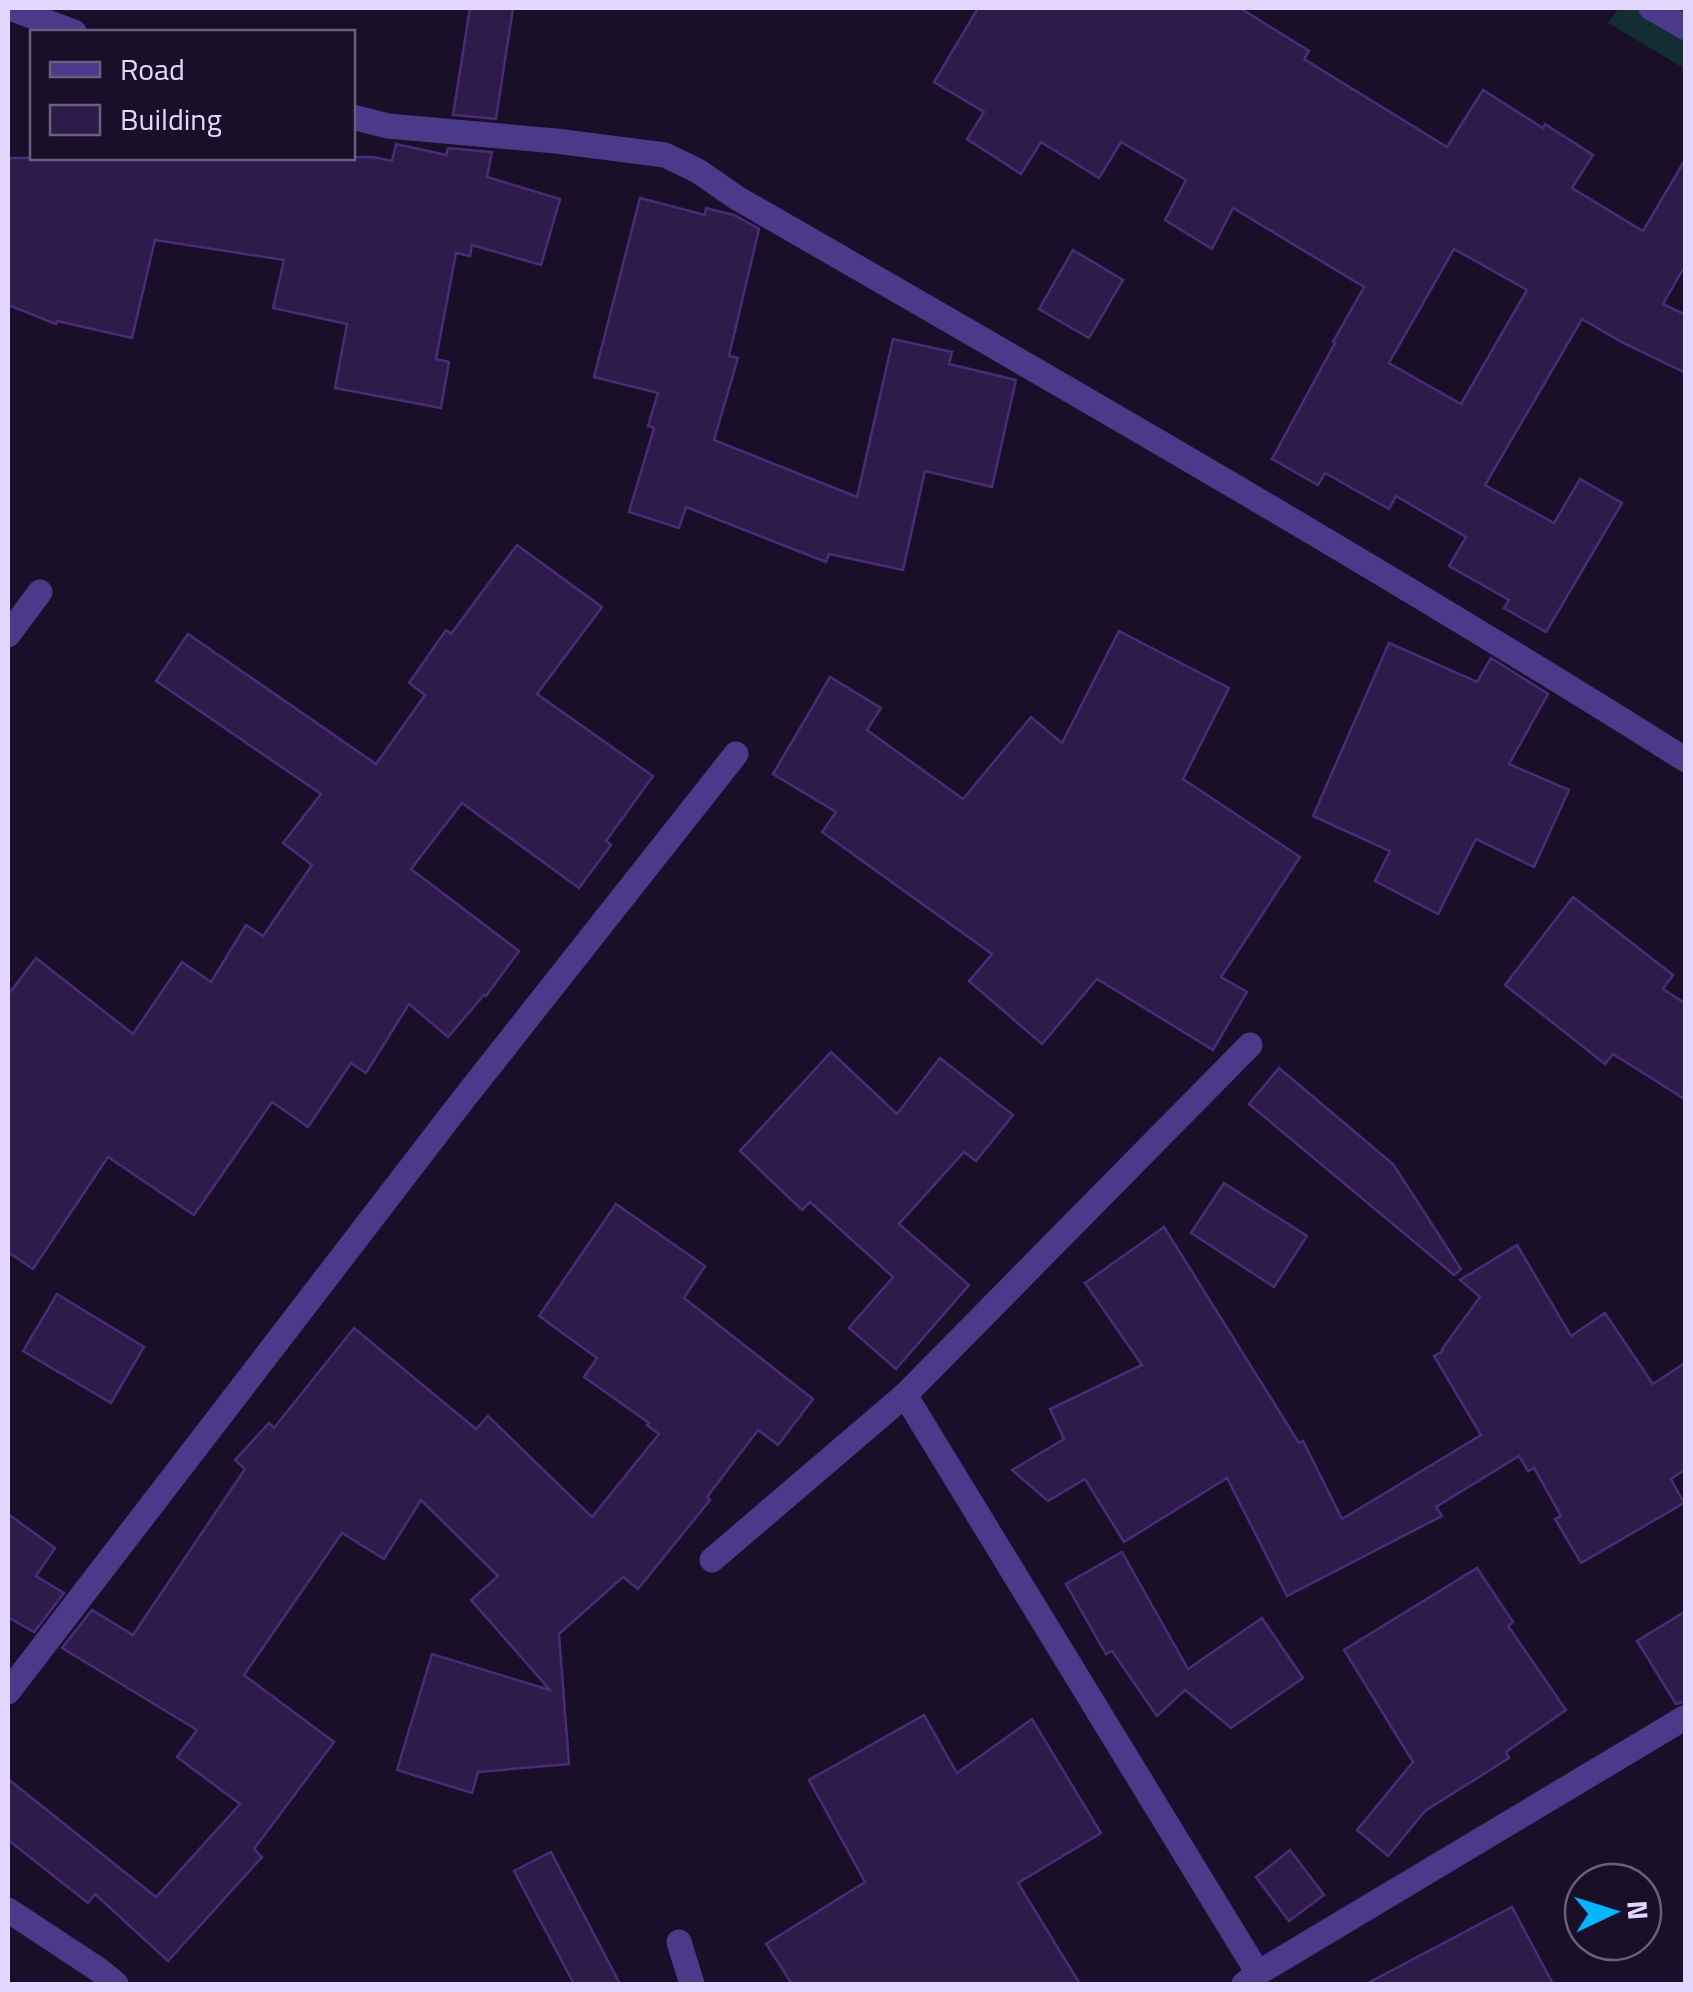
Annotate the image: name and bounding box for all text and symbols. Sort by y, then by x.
legend [30,30,355,160]
text: Road [120,46,185,92]
text: Building [120,96,222,142]
north arrow [1563,1862,1663,1962]
text: N [1616,1899,1661,1921]

